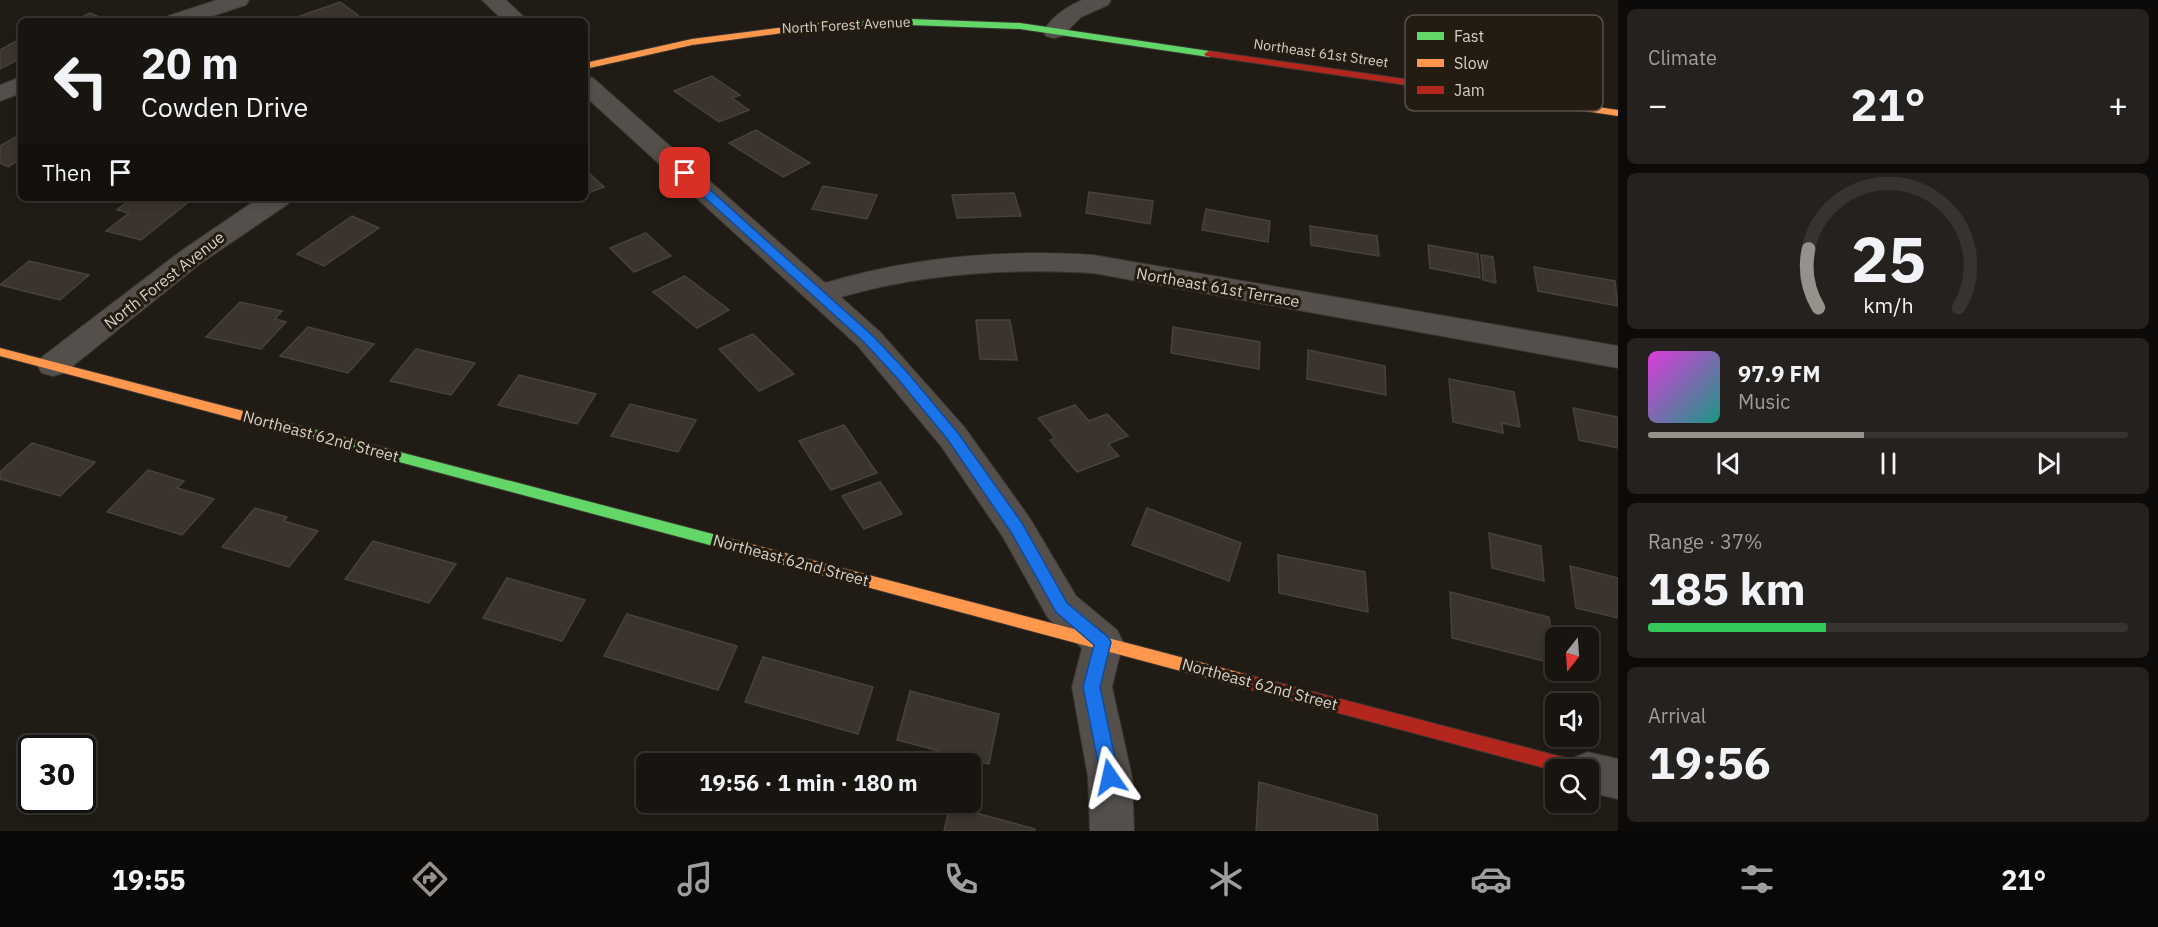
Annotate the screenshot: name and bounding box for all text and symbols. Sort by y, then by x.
street label: North Forest Avenue [781,13,911,37]
legend [1405,15,1603,111]
text: Fast [1454,26,1484,46]
street label: Northeast 61st Street [1252,35,1390,71]
text: 20 m [141,36,239,91]
icon: left [42,42,120,120]
text: Climate [1648,44,1717,71]
text: Slow [1454,53,1489,73]
text: 21° [1850,75,1926,133]
text: Jam [1454,80,1485,100]
text: − [1648,83,1668,126]
text: + [2108,83,2128,126]
text: Cowden Drive [141,89,308,124]
pin [659,147,710,198]
icon: arrive [104,156,137,189]
icon: arrive [668,156,701,189]
text: Then [42,158,92,187]
text: 25 [1851,218,1925,299]
street label: North Forest Avenue [100,227,228,333]
street label: Northeast 61st Terrace [1135,263,1301,311]
text: km/h [1863,292,1913,320]
text: 97.9 FM [1738,359,1821,388]
text: Music [1738,388,1790,415]
street label: Northeast 62nd Street [241,406,401,466]
icon: previous [1712,447,1745,480]
icon: pause [1872,447,1905,480]
icon: next [2032,447,2065,480]
text: Range · 37% [1648,528,1763,555]
street label: Northeast 62nd Street [711,530,871,590]
text: 185 km [1648,559,1806,617]
north arrow [1545,627,1599,681]
map controls [1545,627,1599,813]
street label: Northeast 62nd Street [1180,654,1340,714]
button: sound [1545,693,1599,747]
text: Arrival [1648,702,1706,729]
text: 19:56 [1648,733,1771,791]
speed limit sign: 30 [18,735,96,813]
position arrow [1078,745,1142,809]
button: search [1545,759,1599,813]
text: 19:56 · 1 min · 180 m [699,768,918,797]
icon: directions [409,858,451,900]
icon: music [674,858,716,900]
icon: phone [940,858,982,900]
icon: climate [1205,858,1247,900]
icon: car [1470,858,1512,900]
icon: filters [1736,858,1778,900]
text: 19:55 [112,862,185,897]
text: 21° [2001,862,2046,897]

